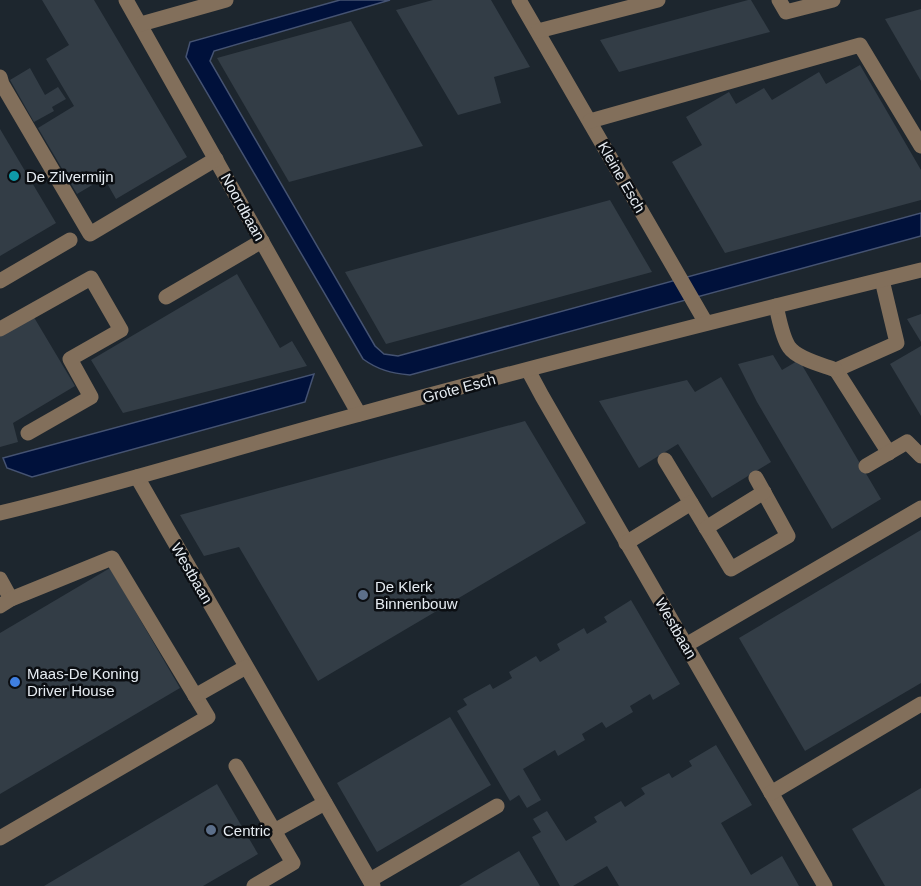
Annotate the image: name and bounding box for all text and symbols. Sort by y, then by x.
street label: Kleine Esch [595,138,649,216]
place label: De Zilvermijn [26,168,114,185]
marker: De Zilvermijn [7,169,21,183]
street label: Noordbaan [218,170,268,244]
street label: Grote Esch [421,370,497,406]
street label: Westbaan [168,540,216,606]
place label: De Klerk Binnenbouw [375,578,458,612]
marker: De Klerk Binnenbouw [356,588,370,602]
street label: Westbaan [652,595,700,661]
place label: Maas-De Koning Driver House [27,665,139,699]
marker: Maas-De Koning Driver House [8,675,22,689]
place label: Centric [223,822,271,839]
marker: Centric [204,823,218,837]

